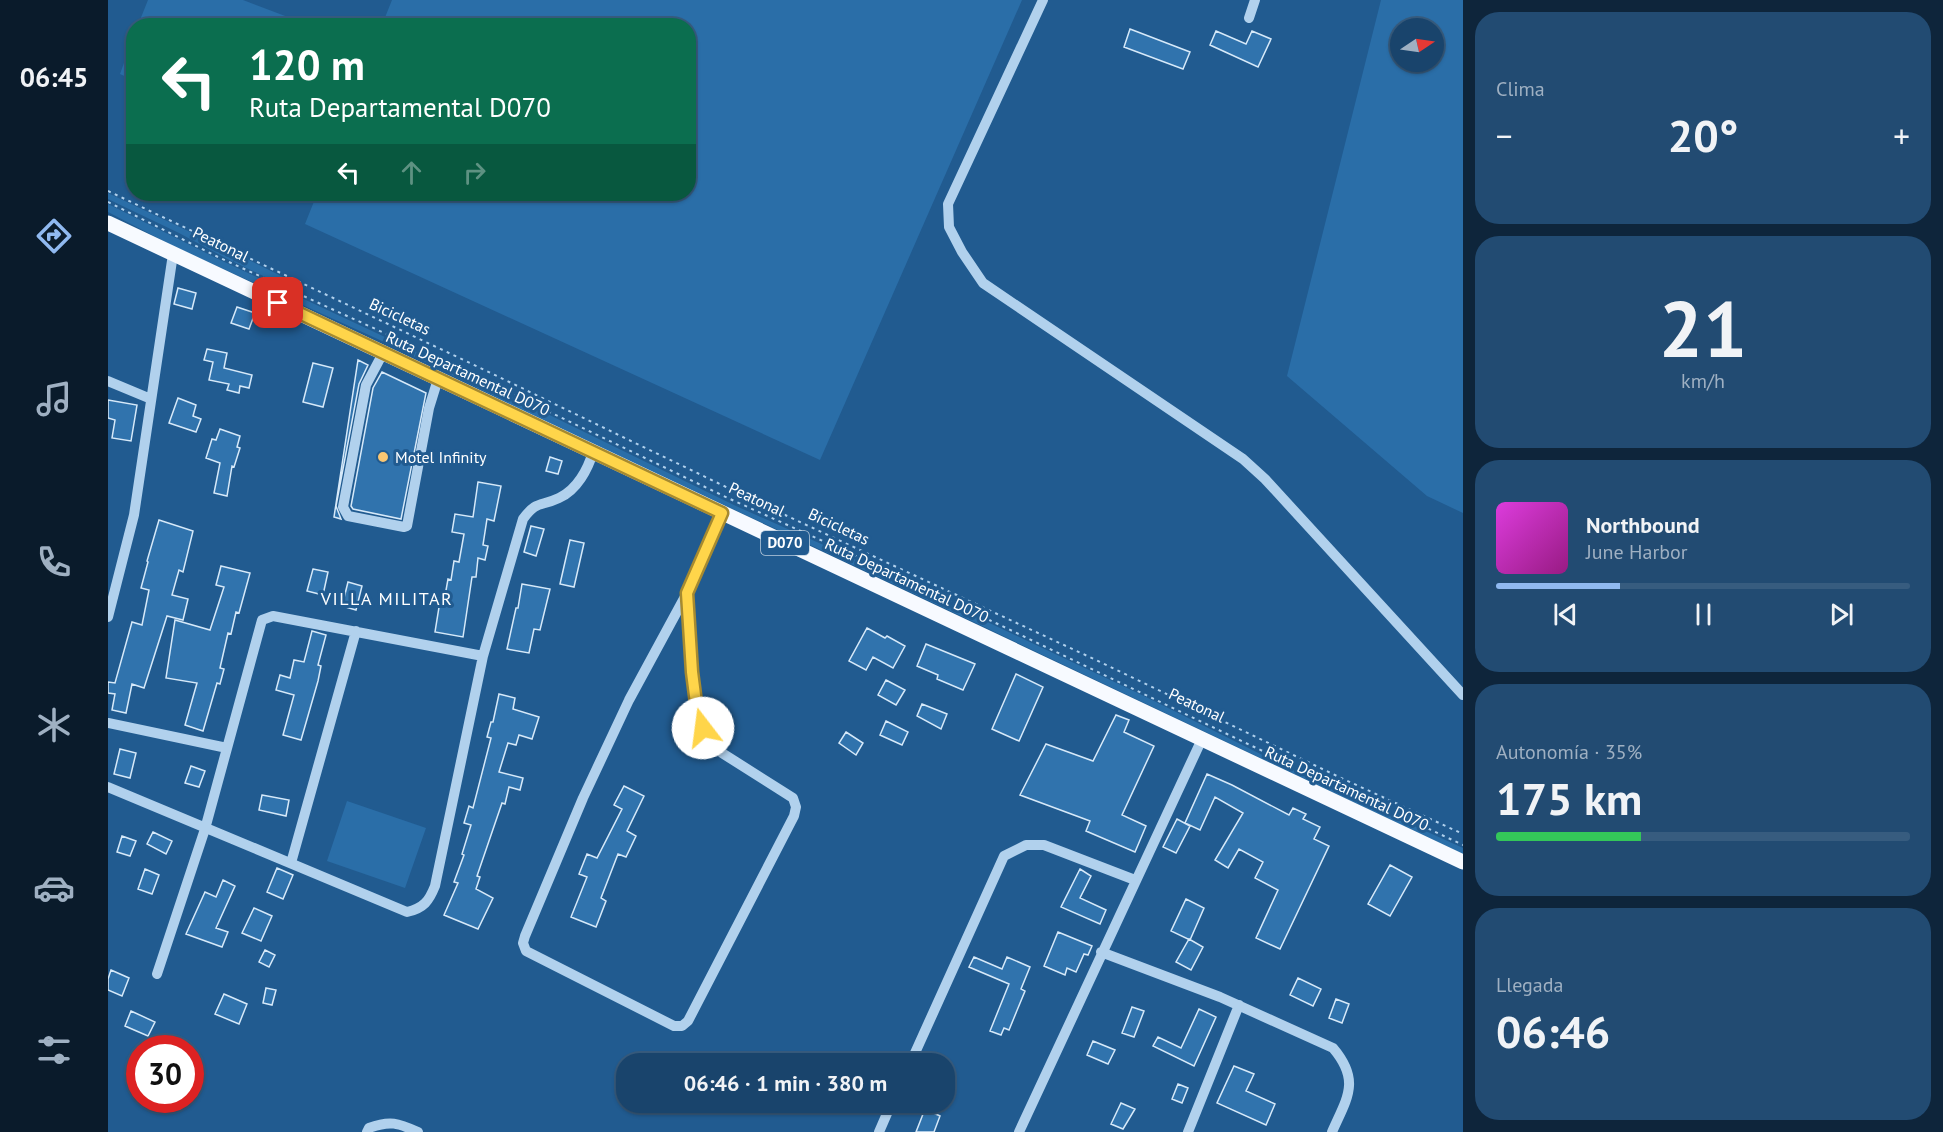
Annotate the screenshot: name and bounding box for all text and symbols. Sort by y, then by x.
north arrow [1390,18,1444,72]
map controls [1390,18,1444,72]
text: 120 m [249,37,365,92]
icon: left [150,42,228,120]
text: 06:45 [20,60,88,94]
text: Clima [1496,76,1545,102]
text: Ruta Departamental D070 [249,90,551,124]
text: 20° [1668,106,1738,164]
text: − [1496,114,1513,157]
text: + [1893,114,1910,157]
icon: left [332,156,365,189]
icon: ahead [395,156,428,189]
icon: right [458,156,491,189]
icon: directions [33,215,75,257]
street label: Peatonal [190,222,252,266]
pin [252,277,303,328]
text: 21 [1659,278,1747,379]
icon: arrive [261,286,294,319]
street label: Bicicletas [366,293,434,339]
street label: Ruta Departamental D070 [383,326,554,420]
text: km/h [1681,368,1725,394]
icon: music [33,378,75,420]
place label: Motel Infinity [395,447,487,467]
marker: Motel Infinity [376,450,390,464]
street label: Peatonal [726,477,789,521]
street label: Bicicletas [805,503,873,549]
text: Northbound [1586,511,1700,539]
road number: D070 [761,531,809,555]
street label: Ruta Departamental D070 [822,533,993,627]
text: June Harbor [1586,539,1688,565]
icon: phone [33,541,75,583]
district label: VILLA MILITAR [320,587,453,610]
icon: previous [1549,598,1582,631]
icon: pause [1687,598,1720,631]
icon: next [1825,598,1858,631]
street label: Peatonal [1166,683,1229,727]
position arrow [671,696,735,760]
icon: climate [33,704,75,746]
text: Autonomía · 35% [1496,739,1642,765]
street label: Ruta Departamental D070 [1262,741,1433,835]
text: 175 km [1496,769,1642,827]
icon: car [33,867,75,909]
text: Llegada [1496,972,1563,998]
text: 06:46 [1496,1002,1610,1060]
icon: filters [33,1029,75,1071]
speed limit sign: 30 [126,1035,204,1113]
text: 06:46 · 1 min · 380 m [684,1069,887,1097]

